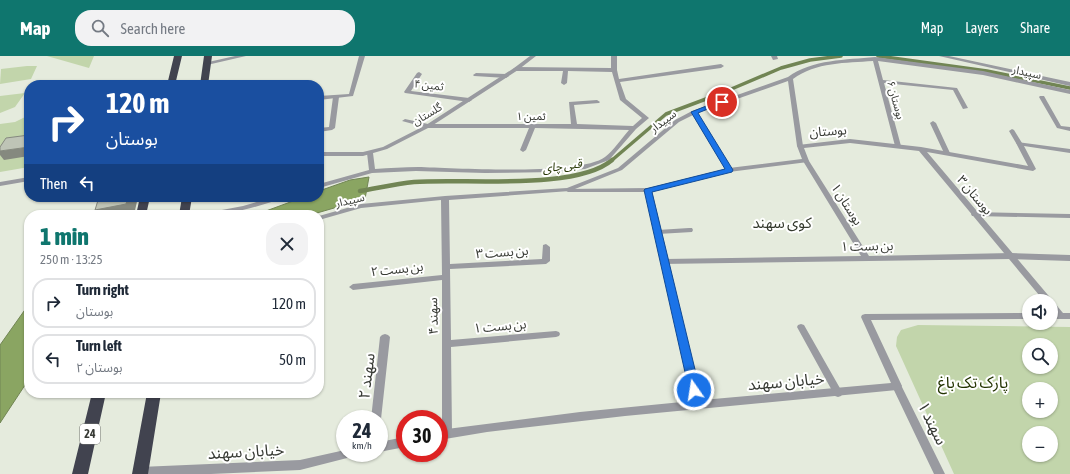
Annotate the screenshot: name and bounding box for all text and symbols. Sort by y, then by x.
search box [75,10,355,46]
text: Map [20,17,51,39]
icon: search [89,17,111,39]
text: Search here [121,20,185,37]
text: Map [921,20,943,36]
text: Layers [965,20,998,36]
text: Share [1020,20,1050,36]
street label: سپیدار [1010,63,1043,83]
street label: ثمین ۴ [413,77,444,94]
street label: بوستان ۶ [884,79,907,121]
pin [705,85,739,119]
text: 120 m [106,87,169,119]
icon: arrive [711,91,733,113]
icon: right [40,96,92,148]
street label: گلستان [410,100,445,128]
street label: سپیدار [647,107,680,137]
street label: ثمین ۱ [516,110,546,123]
street label: بوستان [809,122,847,141]
text: بوستان [106,128,158,149]
water label: قبی چای [541,156,584,177]
icon: left [76,172,98,194]
street label: بوستان ۳ [954,172,996,218]
text: Then [40,175,68,192]
street label: بوستان ۱ [827,180,866,228]
street label: سپیدار [333,191,366,211]
district label: کوی سهند [752,214,812,232]
text: 1 min [40,223,89,250]
button: close [266,223,308,265]
street label: بن بست ۱ [840,238,894,255]
street label: بن بست ۳ [475,243,529,262]
text: 250 m · 13:25 [40,252,103,267]
street label: بن بست ۲ [370,259,424,280]
text: Turn right [76,281,129,298]
icon: right [42,292,64,314]
map controls [1022,294,1058,462]
button: sound [1022,294,1058,330]
text: 120 m [272,295,306,312]
street label: سهند ۴ [425,297,442,335]
text: بوستان [76,304,113,319]
street label: بن بست ۱ [473,316,527,337]
text: Turn left [76,337,122,354]
button: search [1022,338,1058,374]
icon: left [42,348,64,370]
text: 50 m [279,351,306,368]
street label: سهند ۲ [354,352,379,400]
text: بوستان ۲ [76,360,123,375]
position arrow [673,369,715,411]
street label: خیابان سهند [747,369,825,394]
park label: پارک تک باغ [938,373,1008,395]
button: + [1022,382,1058,418]
street label: سهند ۱ [914,398,951,448]
speed limit sign: 30 [396,410,448,462]
text: 24 [353,419,371,442]
road number: 24 [80,424,100,444]
button: − [1022,426,1058,462]
street label: خیابان سهند [207,440,285,463]
text: km/h [352,440,372,451]

